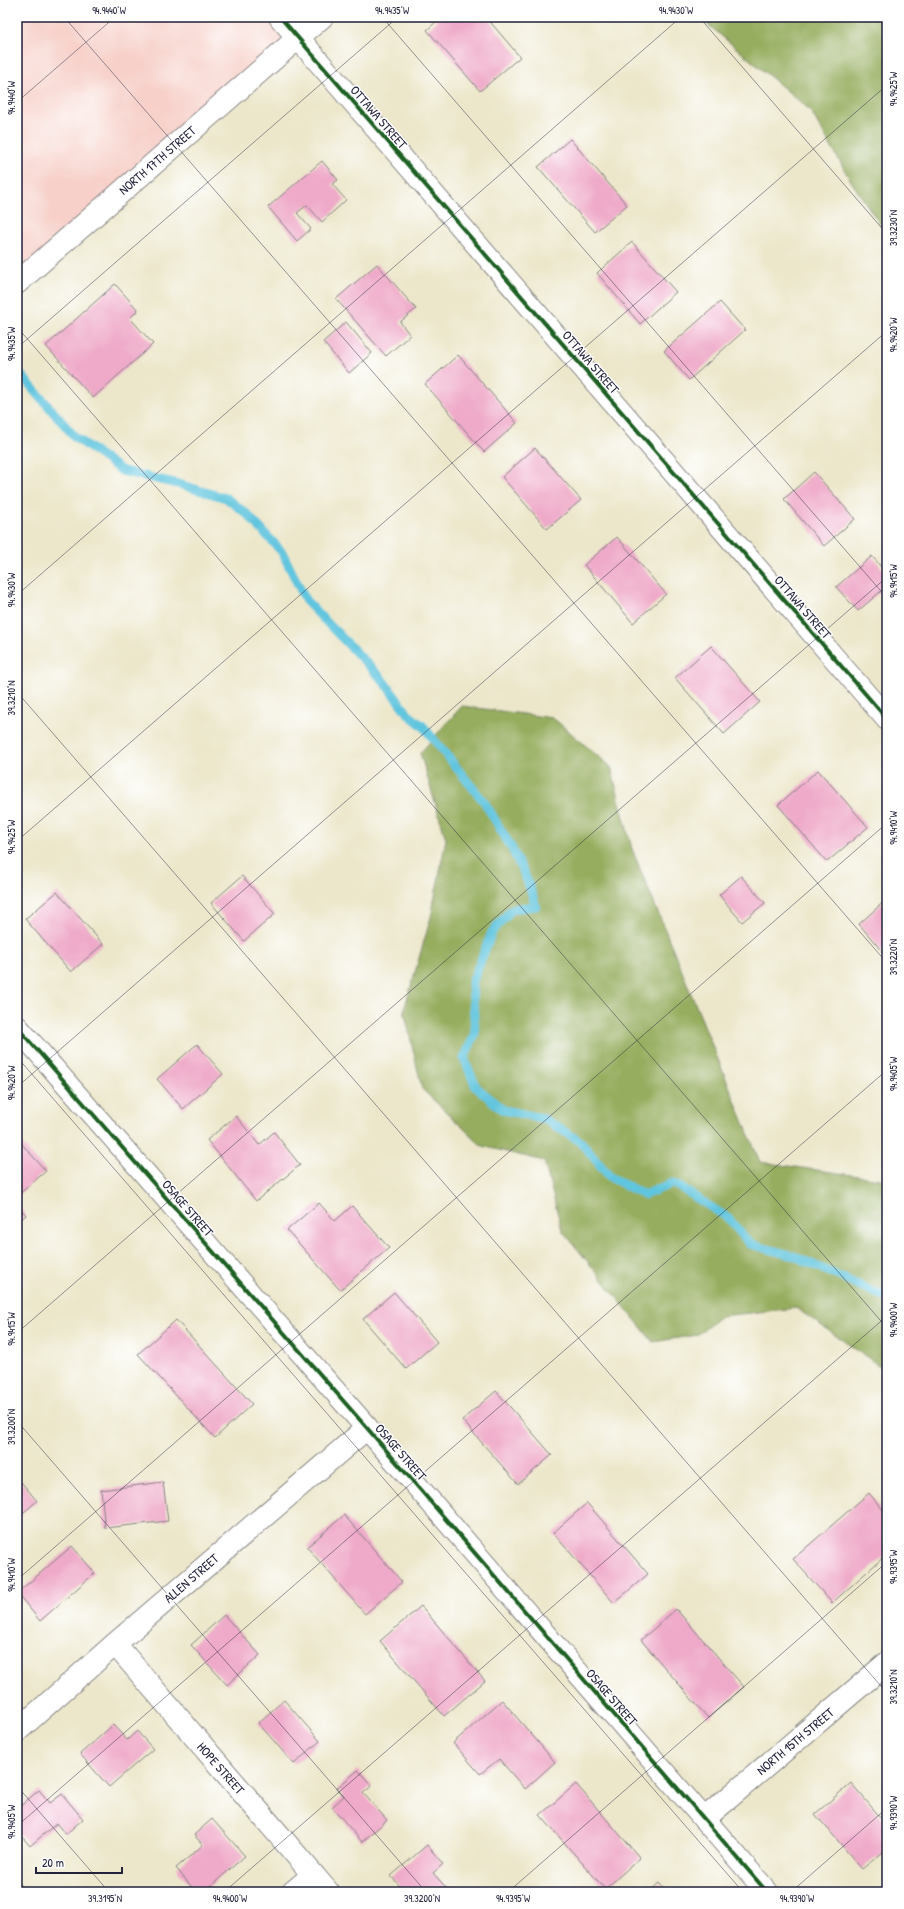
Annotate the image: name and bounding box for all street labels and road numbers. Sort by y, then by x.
street label: OTTAWA STREET [346,81,412,153]
street label: NORTH 17TH STREET [114,121,200,199]
street label: OTTAWA STREET [558,326,624,398]
street label: OTTAWA STREET [770,571,836,643]
street label: OSAGE STREET [158,1176,218,1241]
street label: OSAGE STREET [371,1420,431,1485]
street label: ALLEN STREET [160,1549,223,1607]
street label: OSAGE STREET [582,1665,642,1730]
street label: NORTH 15TH STREET [752,1703,838,1779]
street label: HOPE STREET [193,1738,249,1799]

